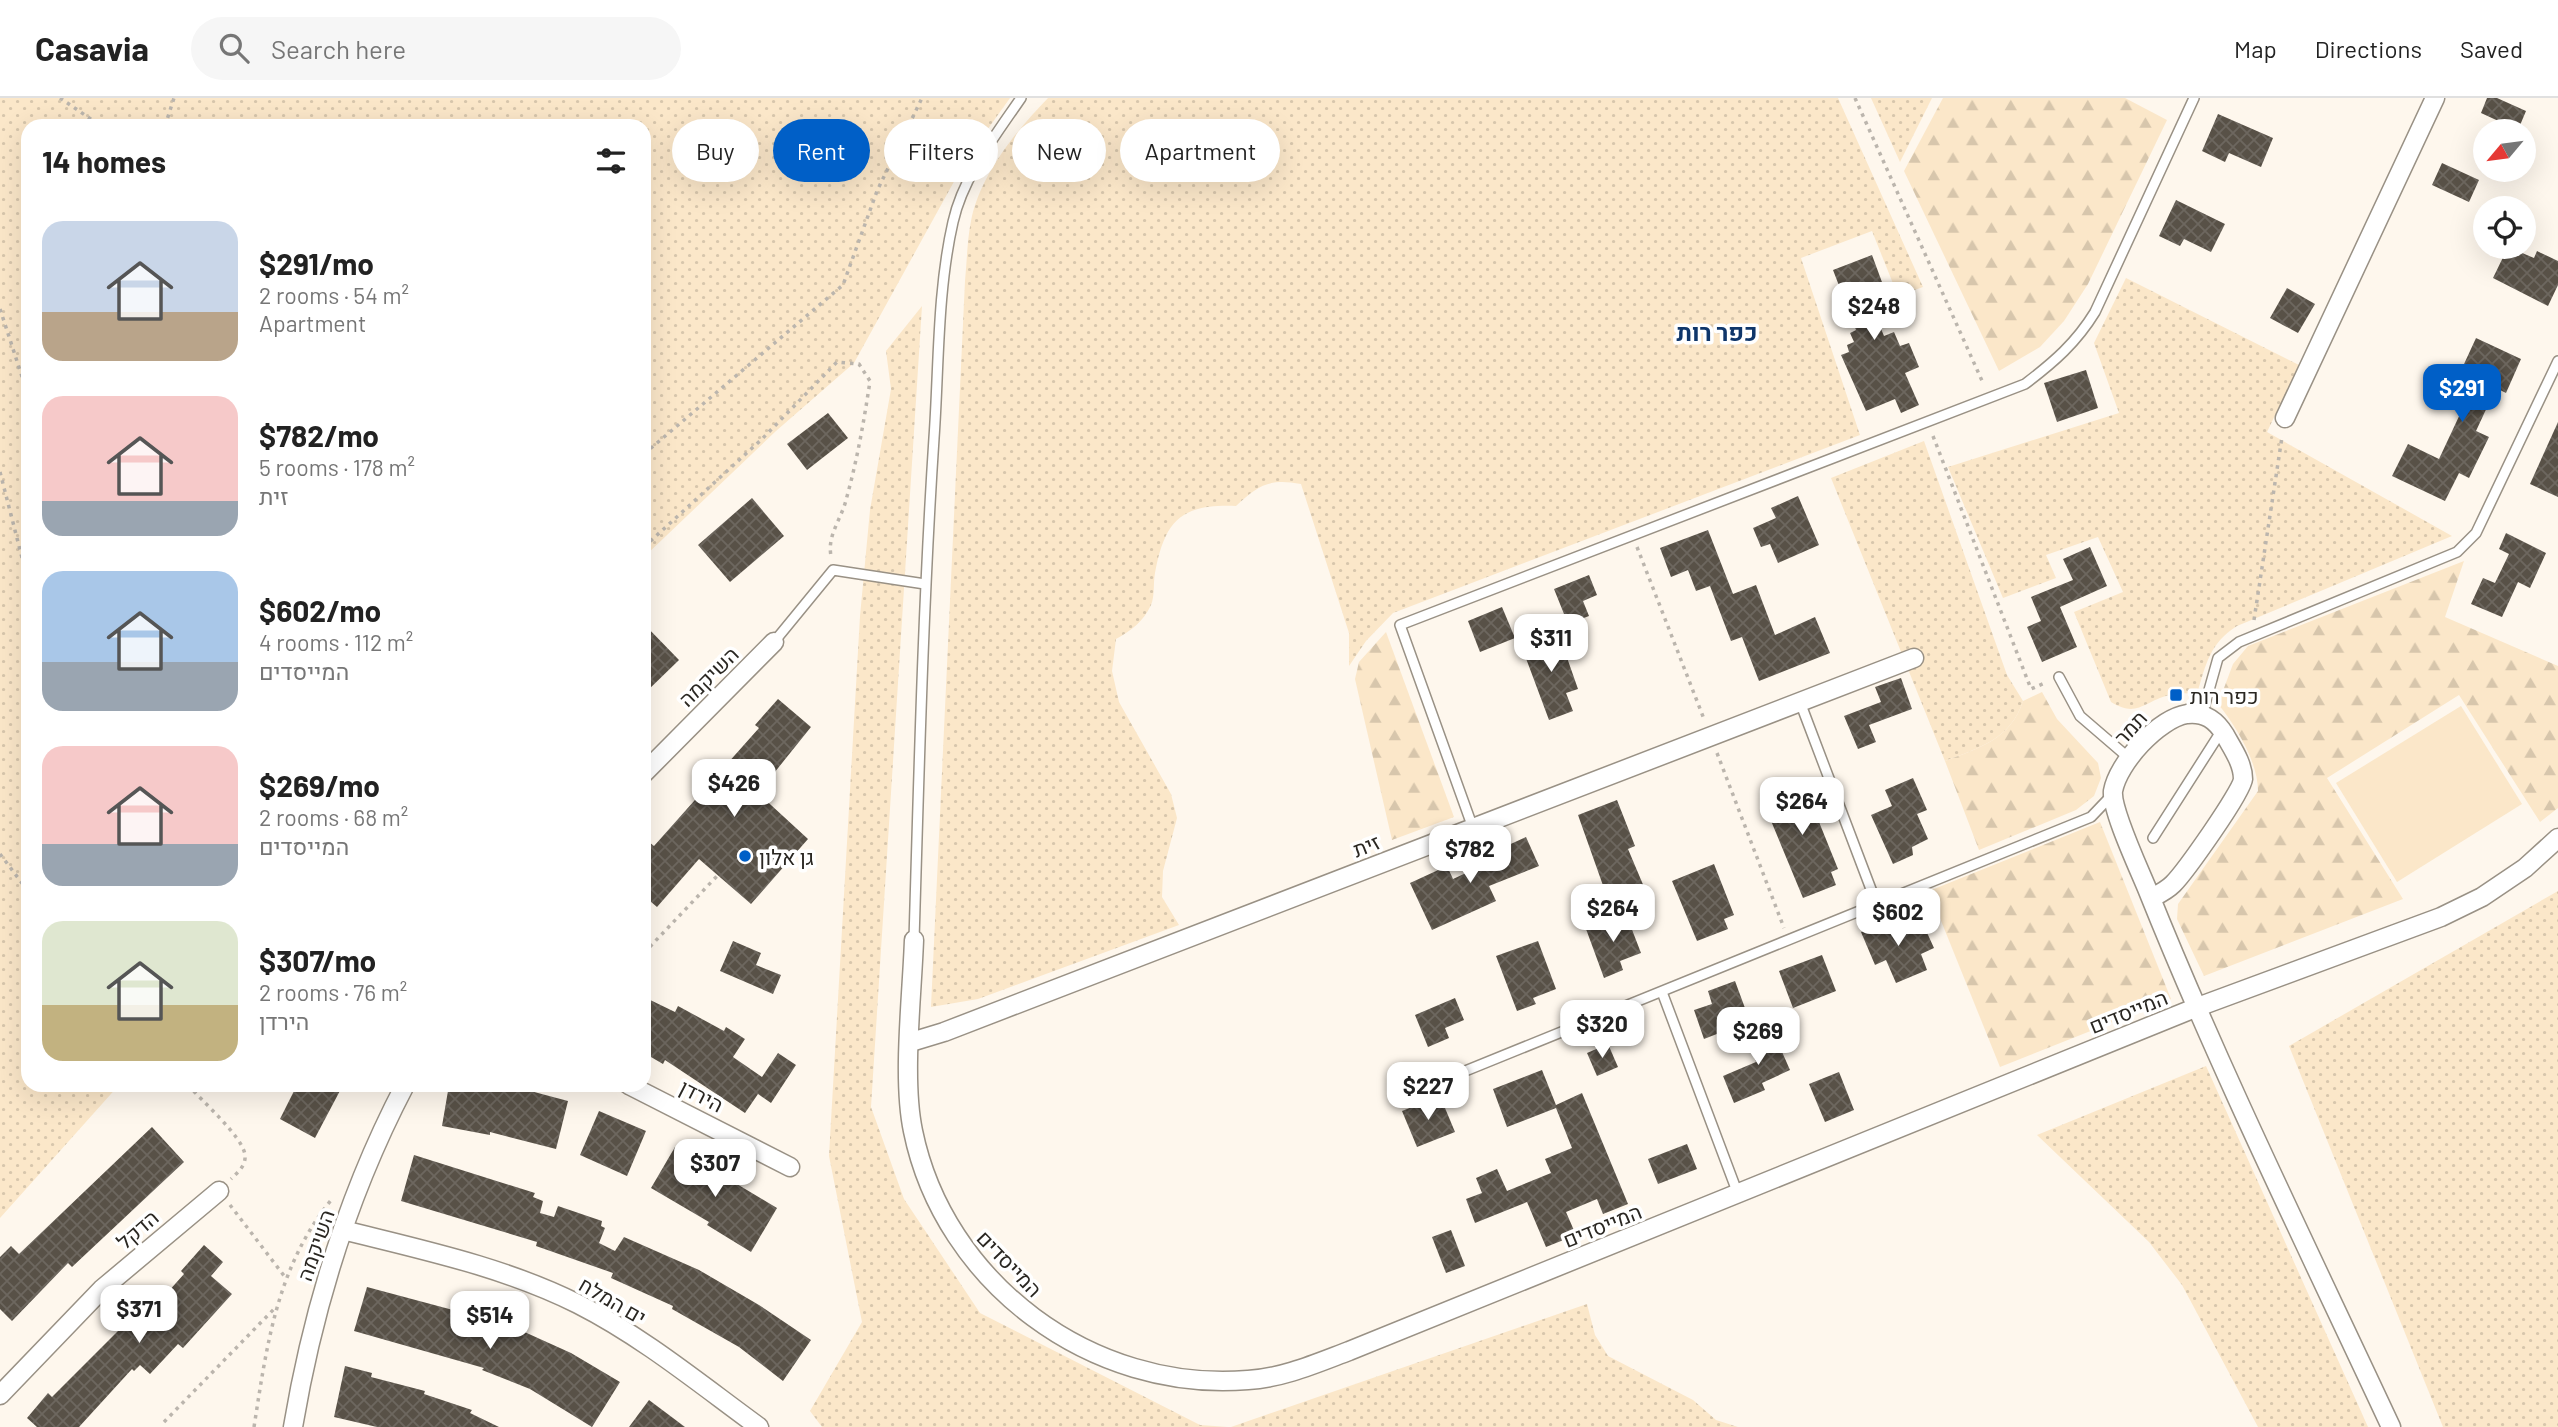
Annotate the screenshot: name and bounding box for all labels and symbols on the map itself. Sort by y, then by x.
north arrow [2473,119,2536,182]
pin: $248 [1833,282,1915,342]
district label: כפר רות [1677,317,1757,346]
pin: $291 [2421,364,2503,424]
pin: $311 [1510,614,1592,674]
street label: השיקמה [673,641,743,711]
place label: כפר רות [2190,683,2259,708]
marker: כפר רות [2168,687,2184,703]
street label: תמר [2108,705,2152,749]
pin: $426 [693,760,775,819]
pin: $264 [1761,778,1843,837]
pin: $782 [1429,826,1511,885]
street label: זית [1349,829,1383,861]
place label: גן אלון [759,844,814,869]
marker: גן אלון [737,848,753,864]
pin: $264 [1572,884,1654,944]
pin: $602 [1857,888,1939,948]
street label: המייסדים [2085,984,2171,1038]
pin: $320 [1561,1000,1643,1060]
pin: $269 [1717,1007,1799,1067]
pin: $227 [1387,1062,1469,1122]
street label: הירדן [676,1073,728,1117]
pin: $307 [674,1140,756,1199]
street label: המייסדים [1559,1198,1645,1252]
street label: הדקל [111,1204,163,1254]
street label: השיקמה [291,1206,339,1284]
street label: המייסדים [972,1225,1048,1301]
street label: ים המלח [575,1271,651,1329]
pin: $371 [98,1286,180,1345]
pin: $514 [449,1292,531,1351]

